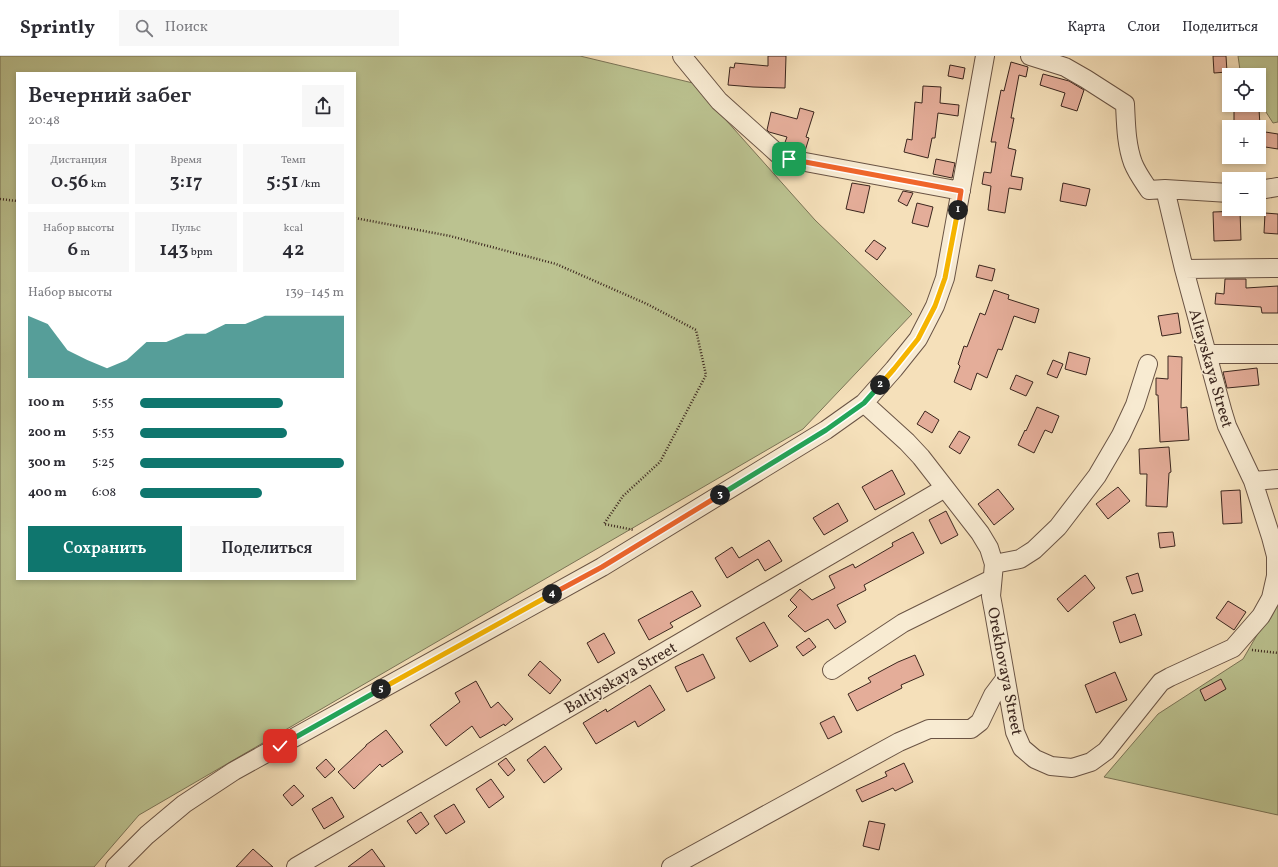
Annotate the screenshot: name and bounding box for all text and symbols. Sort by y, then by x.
search box [119,10,399,46]
text: Sprintly [20,15,95,41]
icon: search [133,17,155,39]
text: Поиск [165,17,208,38]
text: Карта [1067,18,1105,37]
text: Слои [1127,18,1160,37]
text: Поделиться [1182,18,1258,37]
map controls [1222,68,1266,216]
button: locate [1222,68,1266,112]
text: Вечерний забег [28,81,191,112]
button: share [302,85,344,127]
text: 20:48 [28,112,60,130]
button: + [1222,120,1266,164]
pin [772,142,806,176]
icon: arrive [778,148,800,170]
text: Дистанция [50,153,107,168]
text: Время [170,153,202,168]
text: Темп [281,153,306,168]
text: 0.56 [51,168,88,196]
text: 3:17 [169,168,203,196]
text: 5:51 [266,168,299,196]
button: − [1222,172,1266,216]
text: km [88,177,106,192]
text: /km [299,177,321,192]
pin: 1 [948,200,968,220]
text: 1 [956,202,960,217]
text: Набор высоты [43,221,114,236]
text: Пульс [171,221,201,236]
text: kcal [284,221,303,236]
text: 6 [67,236,78,264]
text: 143 [159,236,189,264]
text: 42 [282,236,305,264]
text: m [78,245,90,260]
text: bpm [189,245,213,260]
text: Набор высоты [28,284,112,302]
text: 139–145 m [285,284,344,302]
street label: Altayskaya Street [1183,307,1238,431]
pin: 2 [870,375,890,395]
text: 2 [877,377,883,392]
text: 100 m [28,394,65,412]
text: 5:55 [92,394,114,412]
text: 200 m [28,424,66,442]
text: 5:53 [92,424,114,442]
text: 300 m [28,454,66,472]
text: 5:25 [92,454,115,472]
text: 400 m [28,484,67,502]
text: 6:08 [92,484,116,502]
pin: 3 [710,485,730,505]
text: 3 [717,487,723,502]
button: Сохранить [28,526,182,572]
button: Поделиться [190,526,344,572]
pin: 4 [542,584,562,604]
text: 4 [549,586,555,601]
street label: Orekhovaya Street [981,605,1027,738]
street label: Baltiyskaya Street [561,637,682,720]
pin: 5 [371,679,391,699]
text: 5 [378,681,384,696]
pin [263,729,297,763]
icon: check [269,735,291,757]

